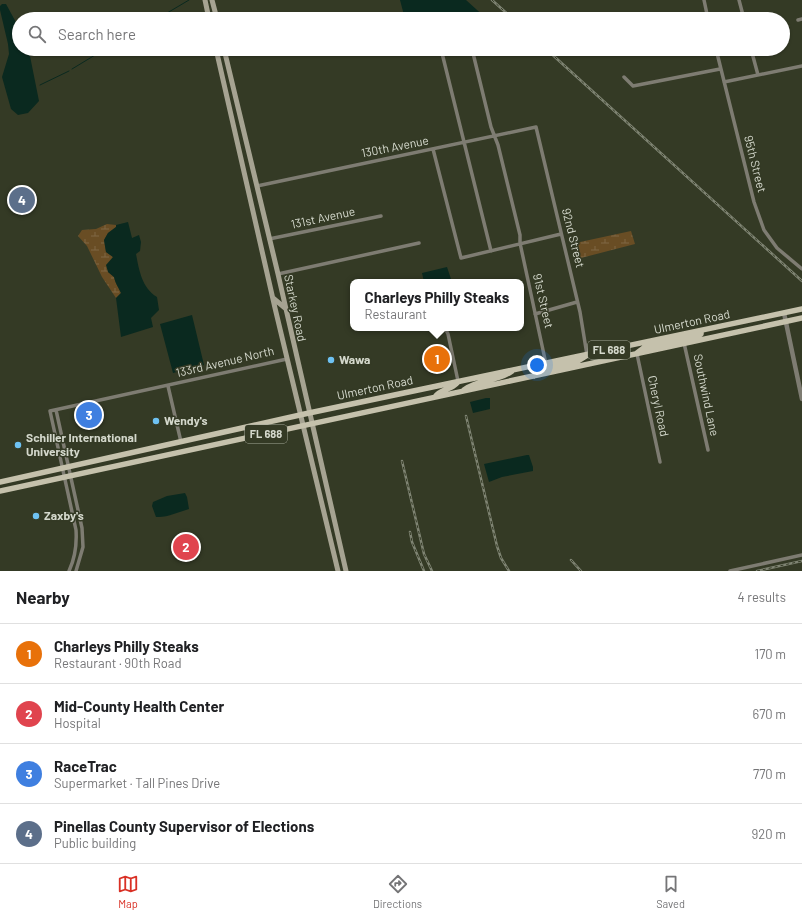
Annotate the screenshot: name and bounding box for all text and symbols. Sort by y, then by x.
search box [12,12,790,56]
icon: search [26,23,48,45]
text: Search here [58,25,136,43]
street label: 130th Avenue [360,133,430,159]
street label: 95th Street [742,134,770,194]
pin: 4 [9,185,35,215]
street label: 131st Avenue [289,203,356,231]
street label: 92nd Street [560,207,588,269]
street label: 91st Street [531,272,557,329]
street label: Starkey Road [282,273,310,343]
popup [350,279,524,331]
text: Charleys Philly Steaks [365,288,509,306]
text: Restaurant [365,306,427,322]
street label: Ulmerton Road [652,306,731,336]
road number: FL 688 [588,341,630,359]
street label: 133rd Avenue North [174,343,275,379]
pin: 1 [424,344,450,374]
place label: Wawa [339,352,370,366]
street label: Southwind Lane [691,352,723,437]
marker: Wawa [326,355,336,365]
your location [527,355,547,375]
street label: Ulmerton Road [335,372,414,402]
street label: Cheryl Road [646,374,672,438]
pin: 3 [76,400,102,430]
place label: Wendy's [164,413,207,427]
marker: Wendy's [151,416,161,426]
road number: FL 688 [245,425,287,443]
place label: Schiller International University [26,430,137,458]
marker: Schiller International University [13,440,23,450]
place label: Zaxby's [44,508,84,522]
marker: Zaxby's [31,511,41,521]
pin: 2 [173,532,199,562]
text: Nearby [16,587,70,607]
text: 4 results [738,589,786,605]
text: Charleys Philly Steaks [54,637,199,655]
text: 1 [27,646,31,662]
text: 170 m [755,646,786,662]
text: Restaurant · 90th Road [54,655,182,671]
text: Mid-County Health Center [54,697,224,715]
text: 2 [25,706,33,722]
text: 670 m [752,706,786,722]
text: Hospital [54,715,101,731]
text: RaceTrac [54,757,117,775]
text: 3 [25,766,33,782]
text: 770 m [753,766,786,782]
text: Supermarket · Tall Pines Drive [54,775,220,791]
text: Pinellas County Supervisor of Elections [54,817,314,835]
text: 4 [25,826,33,842]
text: 920 m [752,826,786,842]
text: Public building [54,835,136,851]
tab: Map [117,873,139,910]
tab: Directions [373,873,422,910]
tab: Saved [656,873,685,910]

